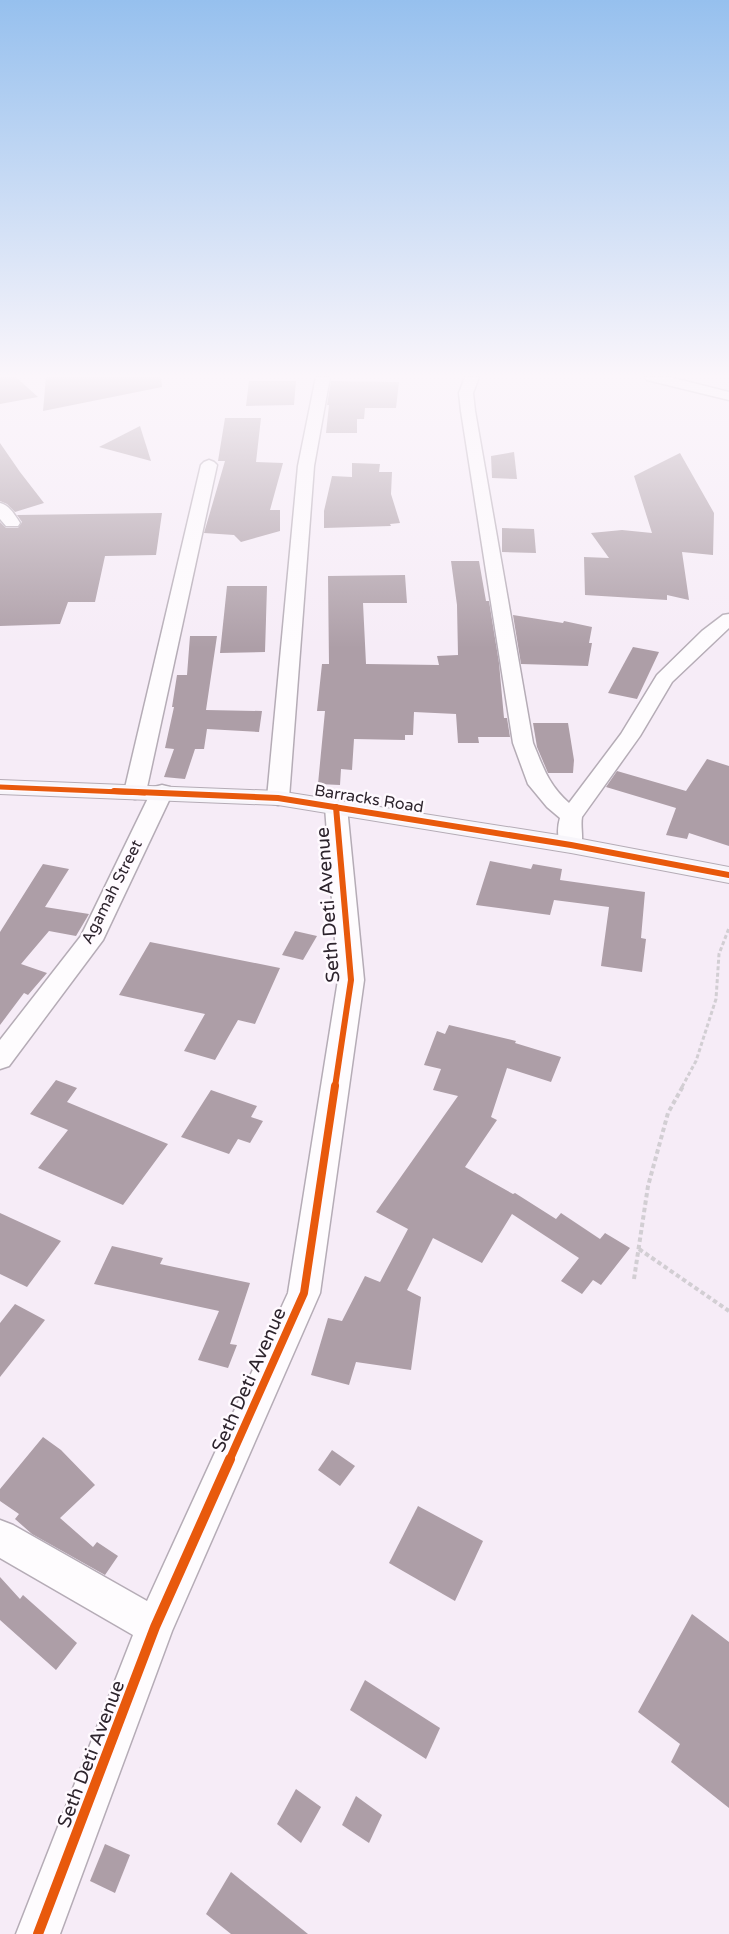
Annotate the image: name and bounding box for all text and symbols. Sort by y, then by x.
street label: Barracks Road [313,780,425,818]
street label: Seth Deti Avenue [312,827,344,983]
street label: Agamah Street [77,837,147,947]
street label: Seth Deti Avenue [207,1304,291,1456]
street label: Seth Deti Avenue [53,1677,129,1831]

